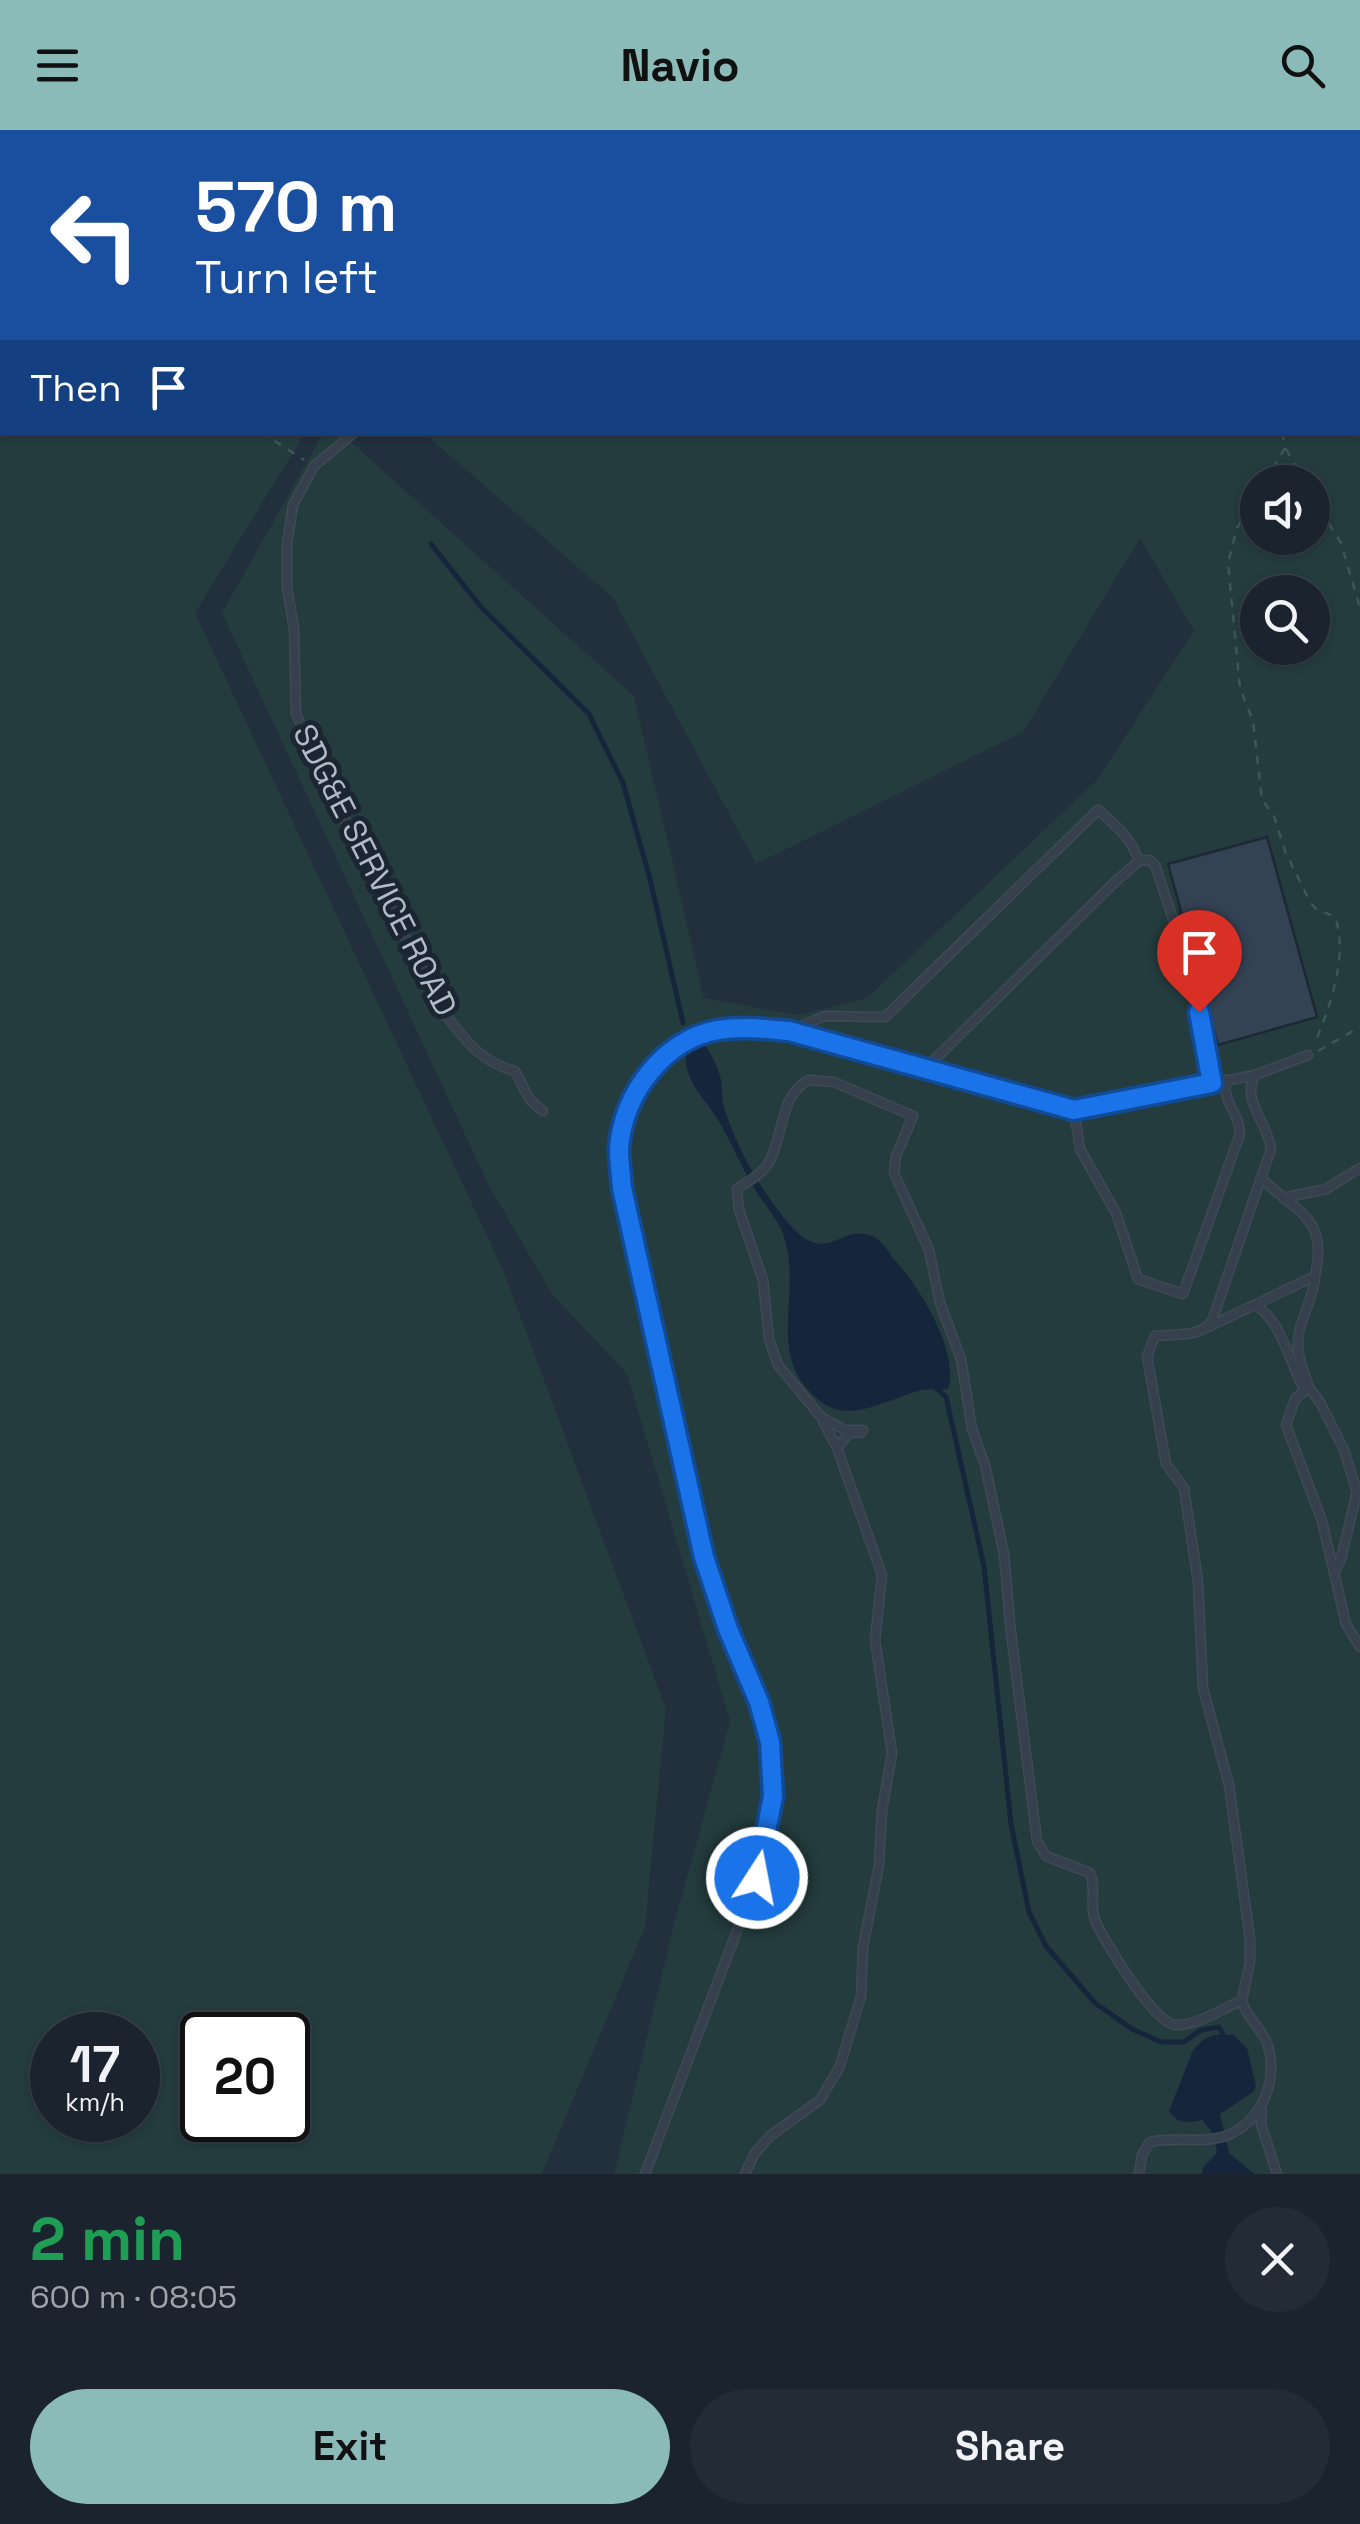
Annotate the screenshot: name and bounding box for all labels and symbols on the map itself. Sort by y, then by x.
street label: SDG&E SERVICE ROAD [284,718,466,1022]
pin [1157,910,1242,1013]
position arrow [705,1826,809,1930]
speed limit sign: 20 [180,2012,310,2142]

